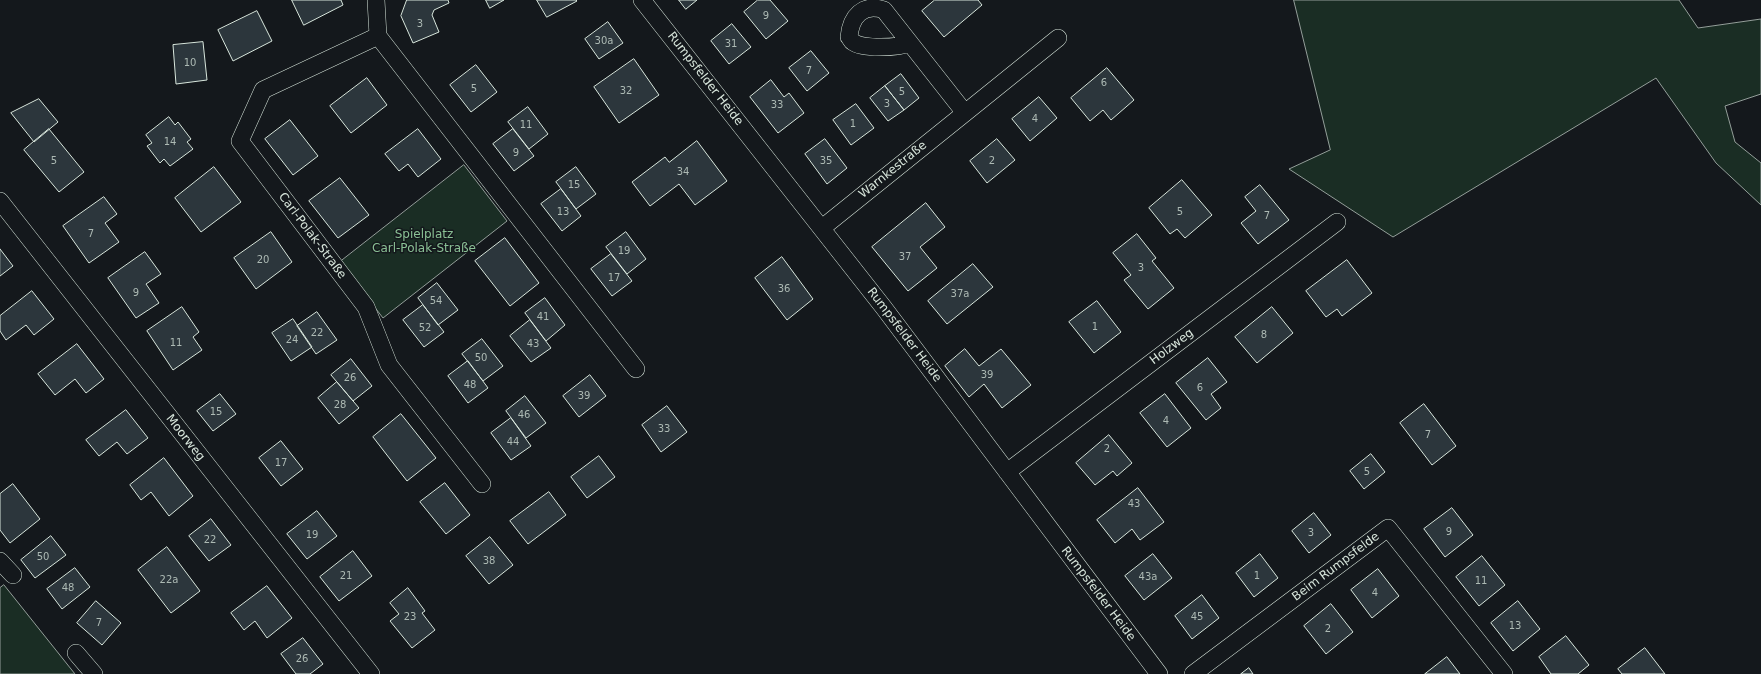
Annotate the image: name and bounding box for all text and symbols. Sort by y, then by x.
house number: 9 [763,10,769,22]
house number: 3 [417,18,423,30]
street label: Rumpsfelder Heide [664,29,746,129]
house number: 30a [595,35,613,47]
house number: 31 [725,38,737,50]
house number: 10 [184,57,196,69]
house number: 7 [806,65,812,77]
house number: 6 [1101,77,1107,89]
house number: 5 [471,83,477,95]
house number: 32 [620,85,632,97]
house number: 5 [899,86,905,98]
house number: 3 [884,98,890,110]
house number: 33 [771,99,783,111]
house number: 4 [1032,113,1038,125]
house number: 1 [850,118,856,130]
house number: 11 [520,119,532,131]
house number: 14 [164,136,176,148]
street label: Warnkestraße [856,138,930,202]
house number: 9 [513,147,519,159]
house number: 5 [51,155,57,167]
house number: 35 [820,155,832,167]
house number: 2 [989,155,995,167]
house number: 34 [677,166,689,178]
house number: 15 [568,179,580,191]
street label: Carl-Polak-Straße [275,190,349,282]
house number: 13 [557,206,569,218]
house number: 5 [1177,206,1183,218]
house number: 7 [1264,210,1270,222]
house number: 7 [88,228,94,240]
park label: Spielplatz Carl-Polak-Straße [372,228,476,256]
house number: 19 [618,245,630,257]
house number: 37 [899,251,911,263]
house number: 20 [257,254,269,266]
house number: 3 [1138,262,1144,274]
house number: 17 [608,272,620,284]
house number: 36 [778,283,790,295]
street label: Rumpsfelder Heide [864,285,944,385]
house number: 9 [133,287,139,299]
house number: 37a [951,288,969,300]
house number: 54 [430,295,442,307]
house number: 41 [537,311,549,323]
house number: 1 [1092,321,1098,333]
house number: 52 [419,322,431,334]
street label: Holzweg [1147,326,1197,368]
house number: 22 [311,327,323,339]
house number: 8 [1261,329,1267,341]
house number: 24 [286,334,298,346]
house number: 11 [170,337,182,349]
house number: 43 [527,338,539,350]
house number: 50 [475,352,487,364]
house number: 39 [981,369,993,381]
house number: 26 [344,372,356,384]
house number: 48 [464,379,476,391]
house number: 6 [1197,382,1203,394]
house number: 39 [578,390,590,402]
house number: 28 [334,399,346,411]
house number: 15 [210,406,222,418]
house number: 46 [518,409,530,421]
street label: Moorweg [162,412,208,464]
house number: 4 [1163,415,1169,427]
house number: 33 [658,423,670,435]
house number: 7 [1425,429,1431,441]
house number: 44 [507,436,519,448]
house number: 2 [1104,443,1110,455]
house number: 17 [275,457,287,469]
house number: 5 [1364,466,1370,478]
house number: 43 [1128,498,1140,510]
house number: 9 [1446,526,1452,538]
house number: 3 [1308,527,1314,539]
house number: 19 [306,529,318,541]
street label: Beim Rumpsfelde [1290,530,1382,604]
house number: 22 [204,534,216,546]
street label: Rumpsfelder Heide [1058,544,1138,644]
house number: 50 [37,551,49,563]
house number: 38 [483,555,495,567]
house number: 21 [340,570,352,582]
house number: 1 [1254,570,1260,582]
house number: 43a [1139,571,1157,583]
house number: 22a [160,574,178,586]
house number: 11 [1475,575,1487,587]
house number: 48 [62,582,74,594]
house number: 4 [1372,587,1378,599]
house number: 23 [404,611,416,623]
house number: 45 [1191,611,1203,623]
house number: 7 [96,617,102,629]
house number: 13 [1509,620,1521,632]
house number: 2 [1325,623,1331,635]
house number: 26 [296,653,308,665]

